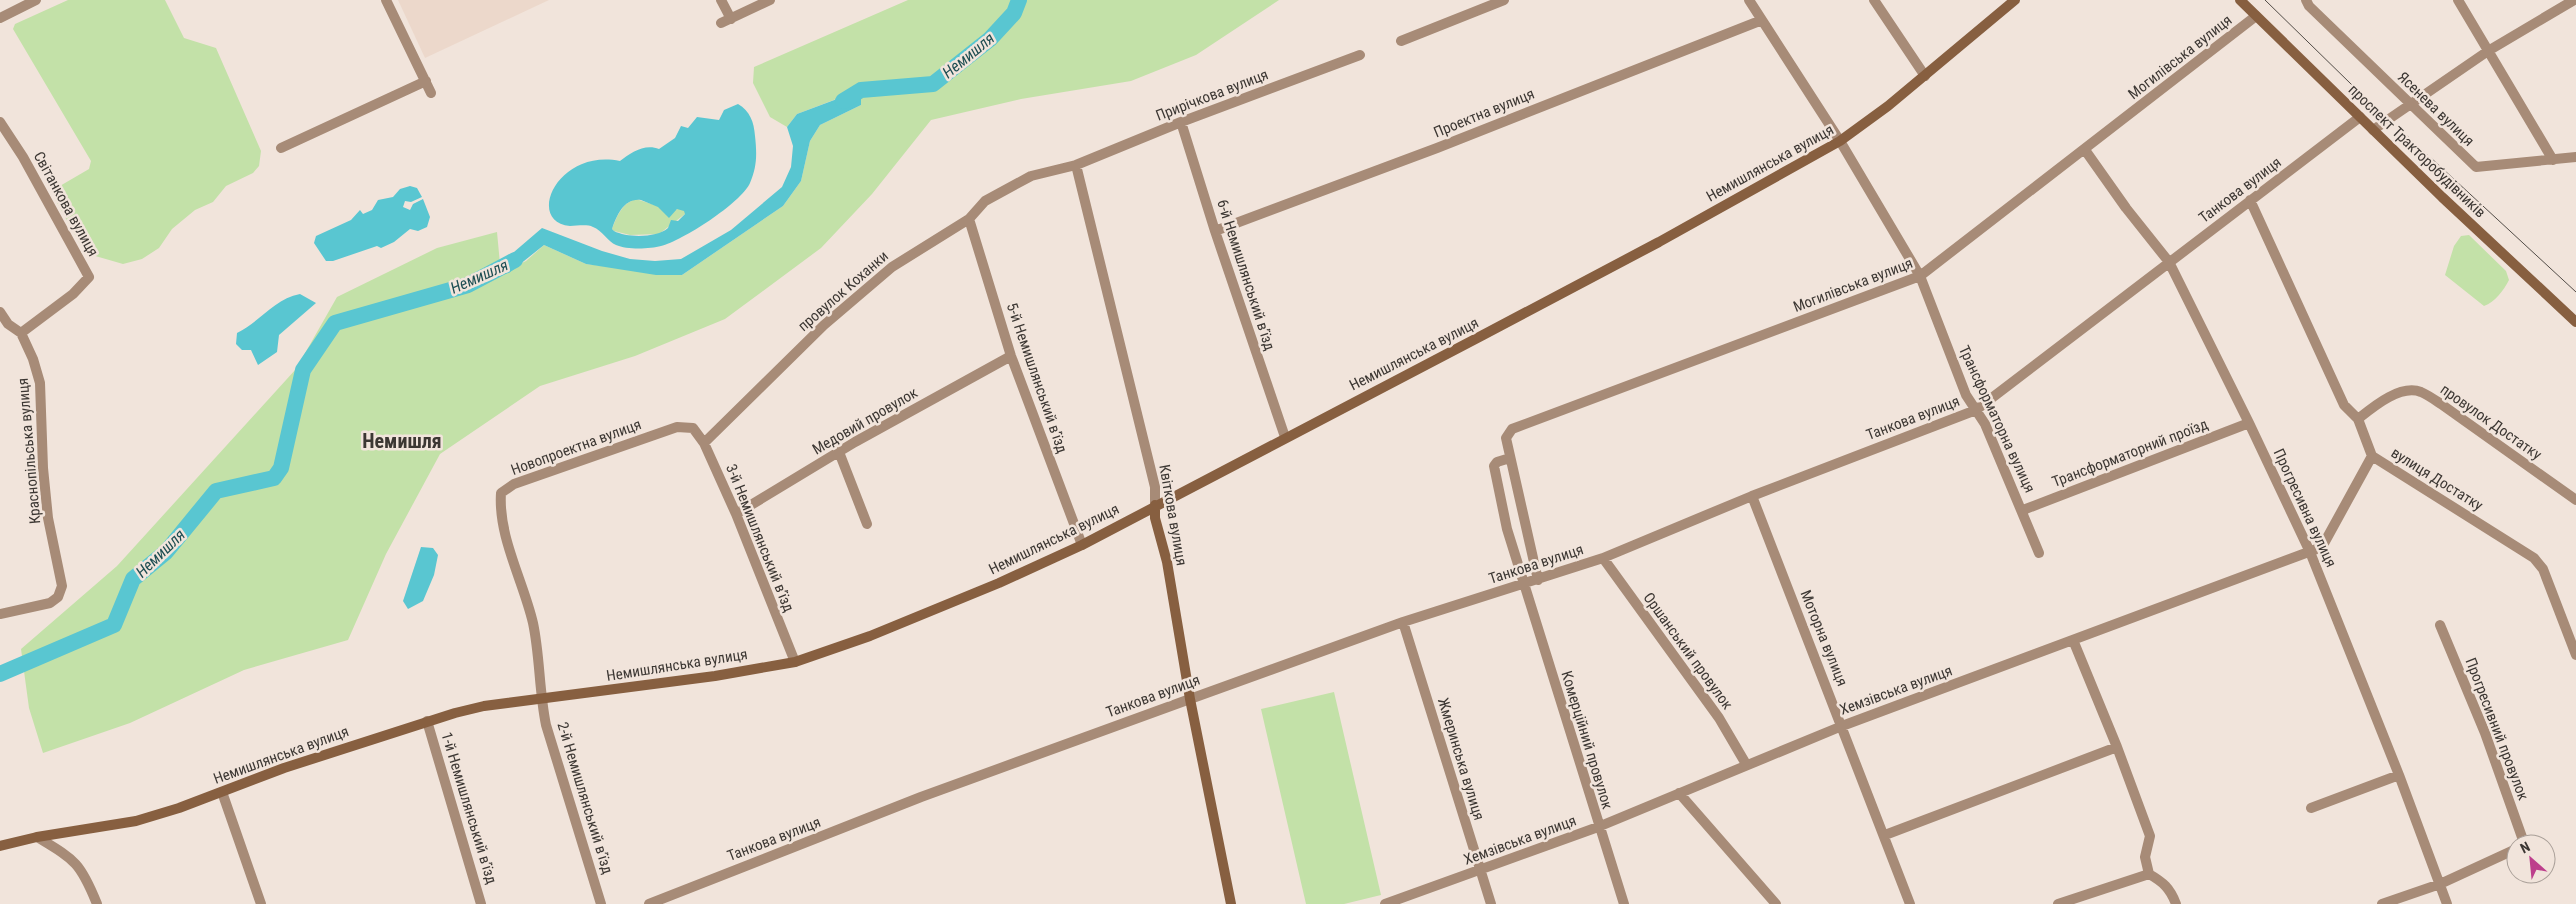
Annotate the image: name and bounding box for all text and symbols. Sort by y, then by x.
street label: Могилівська вулиця [2125,11,2235,103]
water label: Немишля [939,28,998,82]
street label: Прирічкова вулиця [1153,65,1271,125]
street label: Ясенева вулиця [2394,68,2478,150]
street label: проспект Тракторобудівників [2345,81,2489,221]
street label: Проектна вулиця [1431,85,1537,141]
street label: Немишлянська вулиця [1703,121,1837,205]
street label: Світанкова вулиця [30,148,102,260]
street label: Танкова вулиця [2195,153,2285,227]
street label: 6-й Немишлянський в’їзд [1213,197,1279,353]
street label: провулок Коханки [794,247,892,335]
street label: Могилівська вулиця [1791,254,1915,316]
water label: Немишля [447,255,511,298]
street label: 5-й Немишлянський в’їзд [1003,301,1071,455]
street label: Немишлянська вулиця [1346,314,1482,394]
street label: Трансформаторна вулиця [1955,342,2039,496]
street label: Краснопільська вулиця [14,377,44,525]
street label: провулок Достатку [2437,380,2545,464]
street label: Медовий провулок [809,384,921,458]
street label: Танкова вулиця [1864,392,1962,444]
street label: Новопроектна вулиця [508,415,644,479]
street label: Трансформаторний проїзд [2050,415,2210,491]
district label: Немишля [362,429,442,453]
street label: вулиця Достатку [2388,444,2486,514]
street label: Прогресивна вулиця [2270,446,2340,570]
street label: 3-й Немишлянський в’їзд [722,462,798,614]
street label: Квіткова вулиця [1155,463,1191,567]
street label: Немишлянська вулиця [986,500,1122,578]
water label: Немишля [132,525,189,581]
street label: Танкова вулиця [1486,540,1586,588]
street label: Моторна вулиця [1797,587,1851,689]
street label: Оршанський провулок [1640,589,1736,713]
street label: Немишлянська вулиця [605,645,749,685]
street label: Прогресивний провулок [2462,655,2532,803]
street label: Хемзівська вулиця [1837,661,1955,719]
street label: Комерційний провулок [1557,669,1617,811]
street label: Танкова вулиця [1104,671,1202,721]
street label: Жмеринська вулиця [1434,696,1488,822]
street label: 2-й Немишлянський в’їзд [553,720,617,876]
street label: Немишлянська вулиця [211,722,351,788]
street label: 1-й Немишлянський в’їзд [437,730,501,886]
street label: Хемзівська вулиця [1461,811,1579,869]
street label: Танкова вулиця [725,813,823,865]
north arrow [2506,834,2556,884]
text: N [2518,838,2533,856]

